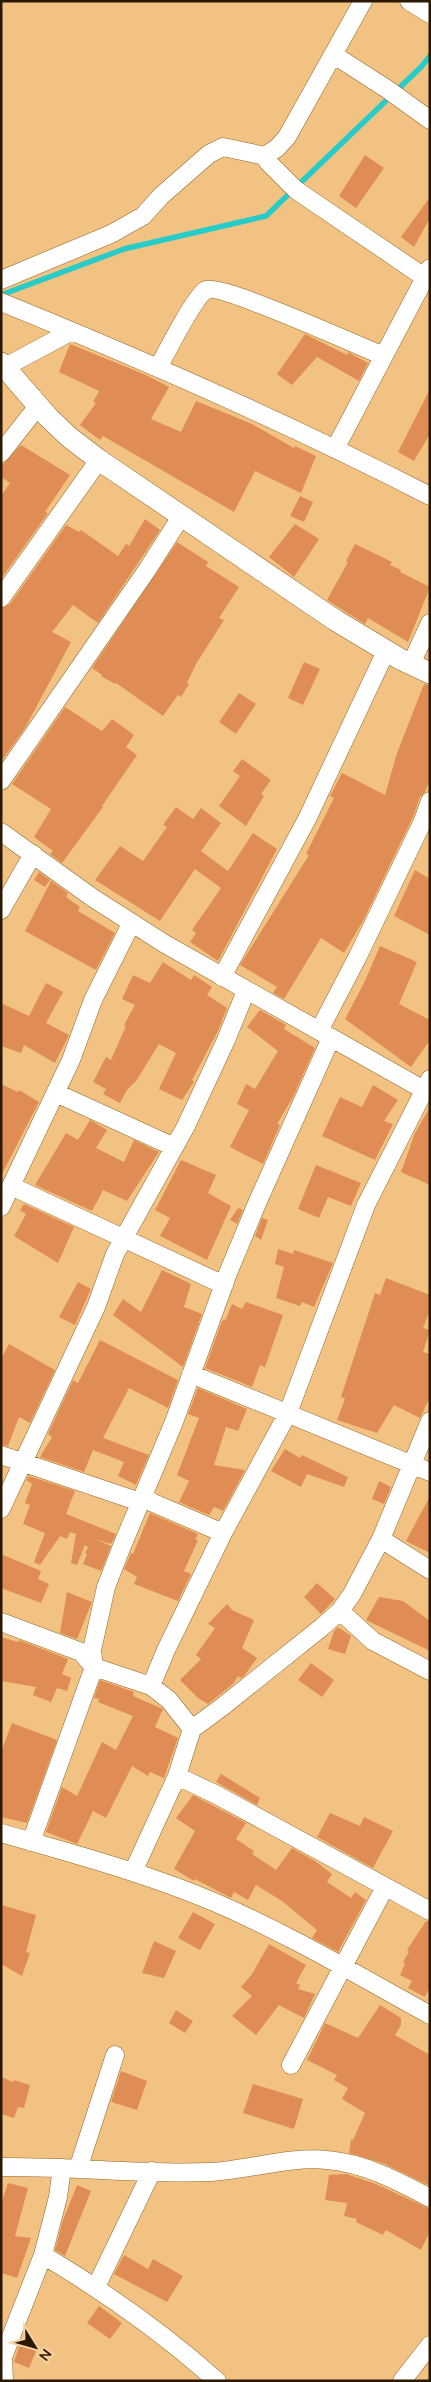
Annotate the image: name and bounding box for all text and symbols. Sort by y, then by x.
north arrow [10,2322,60,2372]
text: N [34,2345,56,2364]

